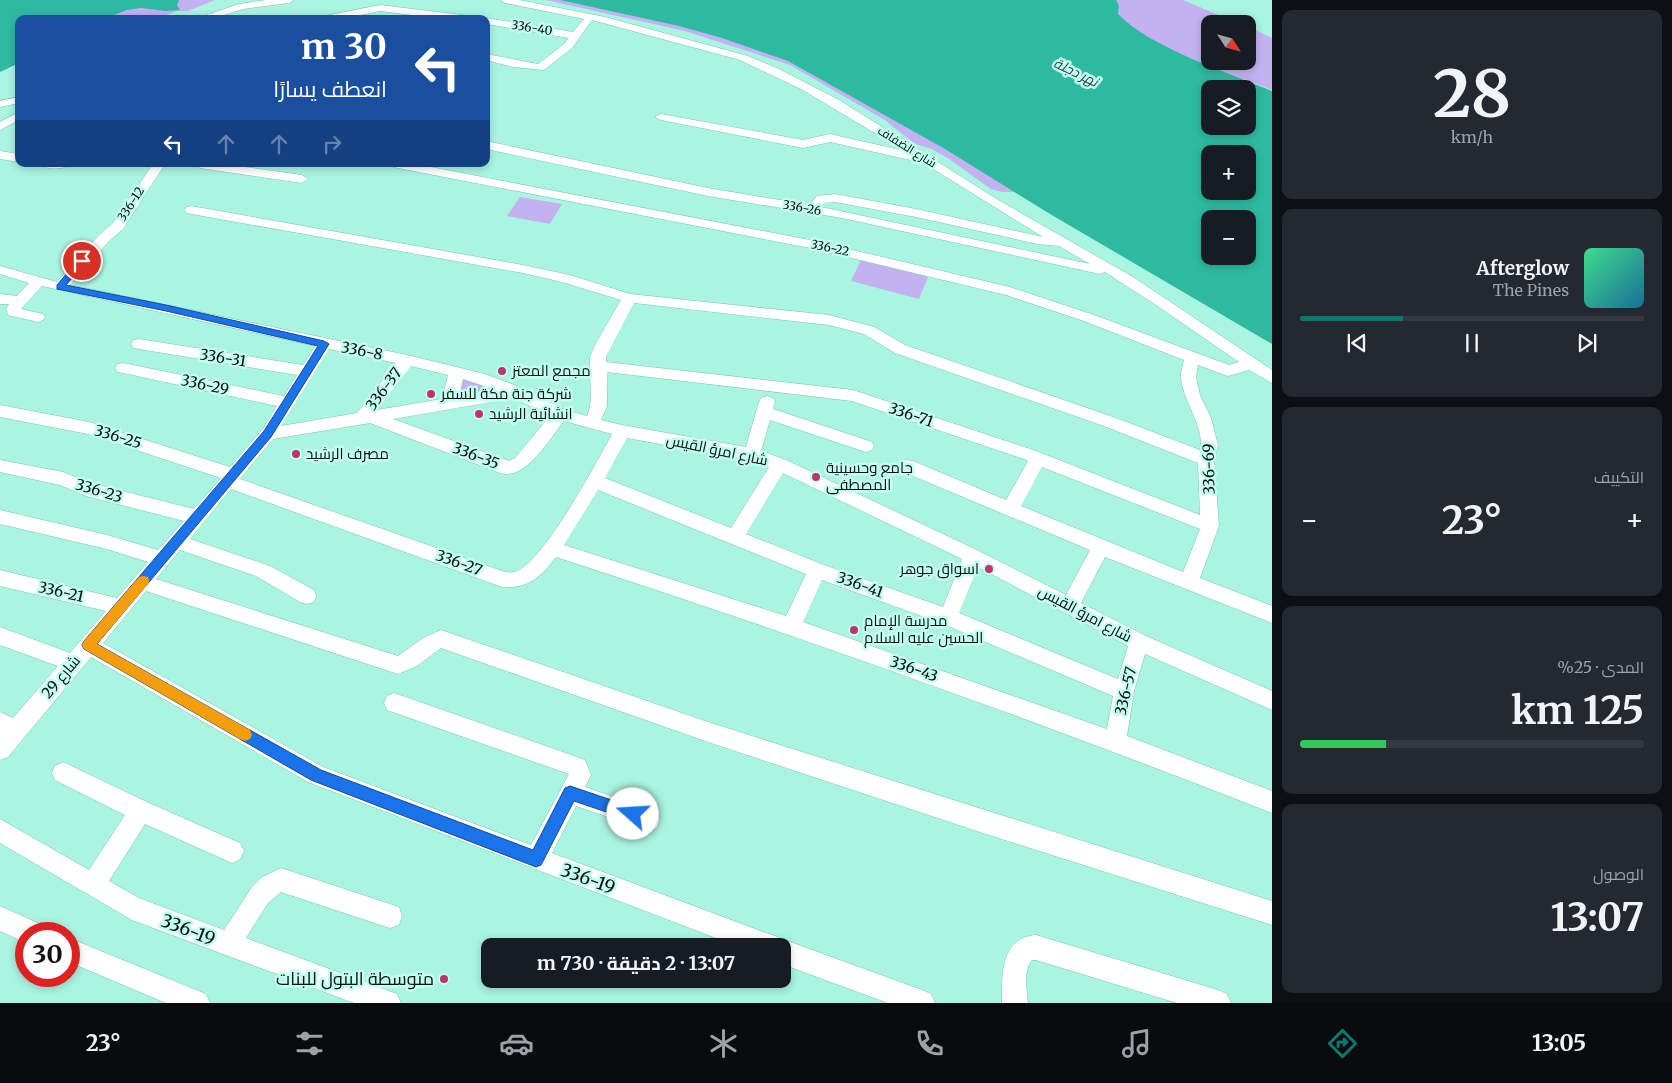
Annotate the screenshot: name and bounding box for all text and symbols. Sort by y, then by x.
north arrow [1201,15,1256,70]
map controls [1201,15,1256,265]
street label: 336-40 [511,17,554,38]
text: 30 m [301,25,387,69]
icon: left [405,35,470,100]
text: 28 [1433,53,1511,135]
water label: نهر دجلة [1051,54,1102,91]
text: انعطف يسارًا [273,75,387,103]
button: layers [1201,80,1256,135]
street label: شارع الضفاف [875,123,939,171]
text: km/h [1451,127,1493,147]
icon: left [159,130,187,158]
icon: ahead [212,130,240,158]
icon: ahead [265,130,293,158]
icon: right [318,130,346,158]
button: + [1201,145,1256,200]
street label: 336-12 [114,184,147,224]
street label: 336-26 [782,197,823,218]
button: − [1201,210,1256,265]
street label: 336-22 [810,236,851,259]
pin [61,240,103,282]
icon: arrive [68,247,96,275]
text: Afterglow [1476,256,1569,280]
text: The Pines [1493,280,1569,300]
icon: previous [1343,329,1371,357]
icon: pause [1458,329,1486,357]
icon: next [1573,329,1601,357]
street label: 336-8 [340,337,384,364]
street label: 336-31 [199,344,248,371]
place label: مجمع المعتز [511,361,591,382]
street label: 336-37 [361,363,406,414]
marker: مجمع المعتز [496,365,508,377]
street label: 336-29 [179,370,231,399]
place label: شركة جنة مكة للسفر [440,384,572,403]
marker: شركة جنة مكة للسفر [425,388,437,400]
street label: 336-71 [886,398,936,431]
place label: انشائية الرشيد [489,404,573,423]
marker: انشائية الرشيد [473,408,485,420]
street label: 336-25 [92,420,144,453]
street label: شارع امرؤ القيس [664,429,770,472]
street label: 336-35 [450,438,502,473]
street label: 336-69 [1199,443,1218,495]
place label: مصرف الرشيد [306,444,389,463]
marker: مصرف الرشيد [290,448,302,460]
place label: جامع وحسينية المصطفى [826,458,913,495]
text: التكييف [1594,467,1644,487]
marker: جامع وحسينية المصطفى [810,471,822,483]
street label: 336-23 [73,474,125,507]
text: 23° [1442,497,1502,544]
text: − [1300,502,1319,538]
text: + [1625,502,1644,538]
street label: 336-27 [433,545,485,580]
place label: اسواق جوهر [899,559,979,579]
marker: اسواق جوهر [983,563,995,575]
street label: 336-41 [834,567,886,602]
street label: 336-21 [36,577,86,606]
street label: شارع امرؤ القيس [1034,581,1135,648]
place label: مدرسة الإمام الحسين عليه السلام [864,611,983,648]
marker: مدرسة الإمام الحسين عليه السلام [848,624,860,636]
street label: شارع 29 [37,651,86,703]
street label: 336-43 [888,651,941,686]
text: المدى · 25% [1557,657,1644,677]
street label: 336-57 [1111,664,1140,717]
text: 125 km [1511,687,1644,734]
position arrow [606,787,658,839]
street label: 336-19 [558,858,618,899]
text: الوصول [1593,864,1644,884]
text: 13:07 [1550,894,1644,941]
street label: 336-19 [158,909,219,950]
speed limit sign: 30 [15,922,80,987]
text: 13:07 · 2 دقيقة · 730 m [537,951,735,975]
place label: متوسطة البتول للبنات [276,967,434,990]
marker: متوسطة البتول للبنات [438,973,450,985]
icon: filters [292,1026,327,1061]
icon: car [499,1026,534,1061]
icon: climate [706,1026,741,1061]
icon: phone [912,1026,947,1061]
icon: music [1119,1026,1154,1061]
icon: directions [1325,1026,1360,1061]
text: 23° [86,1029,121,1057]
text: 13:05 [1532,1029,1586,1057]

